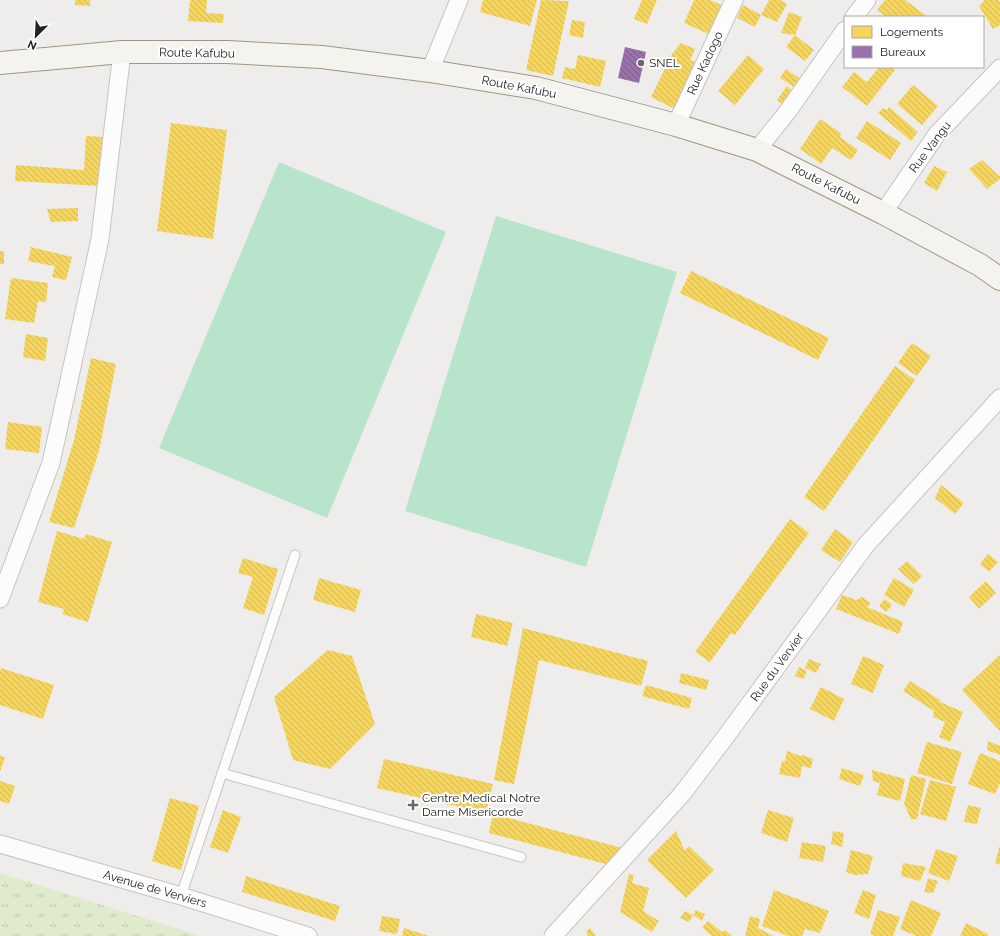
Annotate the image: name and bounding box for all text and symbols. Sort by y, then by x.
north arrow [16,16,56,56]
legend [844,16,984,68]
text: Logements [880,25,943,39]
street label: Rue Kadogo [684,29,726,97]
text: N [26,37,39,52]
street label: Route Kafubu [159,45,235,61]
text: Bureaux [880,45,926,59]
place label: SNEL [649,56,680,70]
marker: SNEL [636,58,646,68]
street label: Route Kafubu [480,73,558,101]
street label: Rue Vangu [906,119,954,175]
street label: Route Kafubu [789,161,863,207]
street label: Rue du Vervier [748,629,807,704]
place label: Centre Medical Notre Dame Misericorde [422,791,540,819]
marker: Centre Medical Notre Dame Misericorde [407,799,419,811]
street label: Avenue de Verviers [102,868,209,911]

